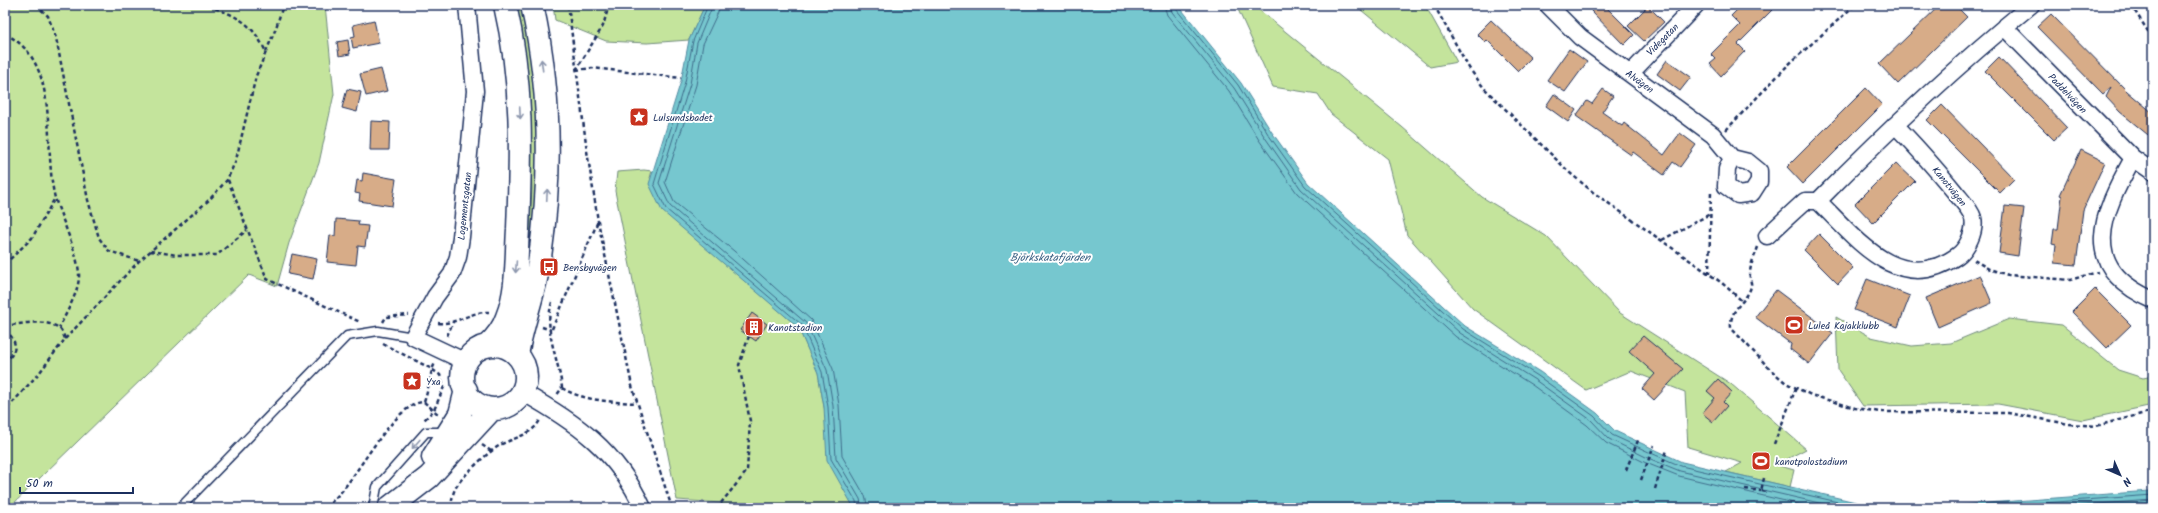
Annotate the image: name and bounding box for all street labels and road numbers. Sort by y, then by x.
street label: Videgatan [1643,20,1683,60]
street label: Alvägen [1622,66,1657,98]
street label: Paddelvägen [2044,70,2091,117]
street label: Kanotvägen [1928,163,1970,210]
street label: Logementsgatan [453,171,477,241]

